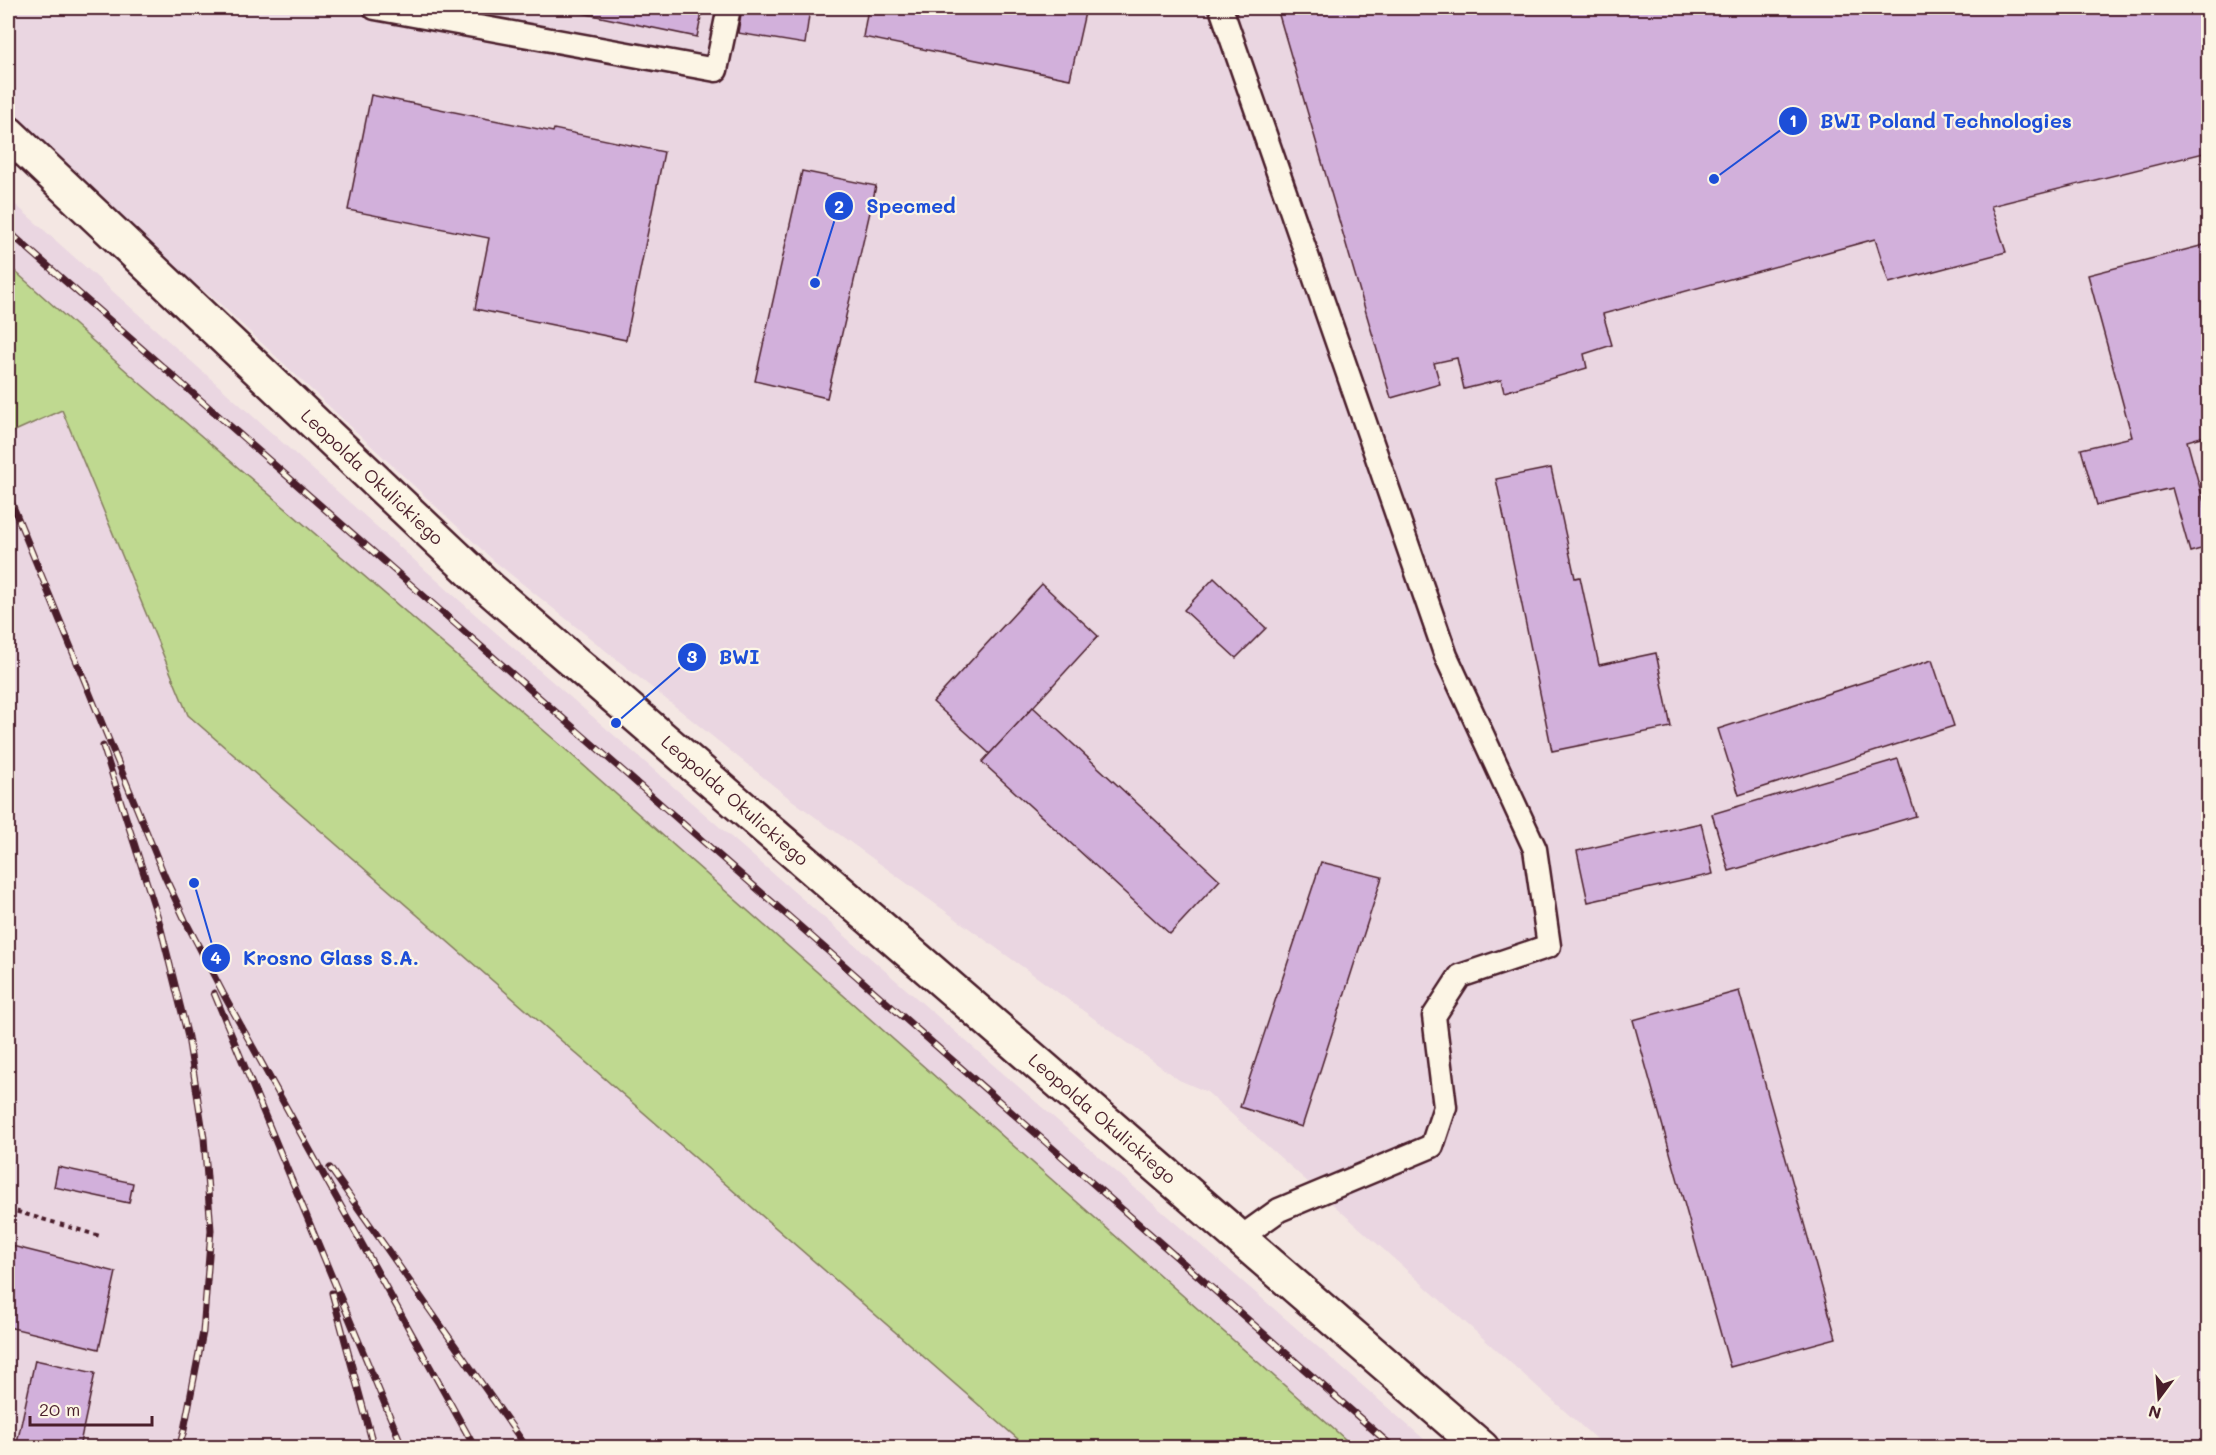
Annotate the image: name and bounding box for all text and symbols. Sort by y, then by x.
callout: BWI Poland Technologies [1778,102,2084,140]
text: BWI Poland Technologies [1820,107,2072,133]
text: 1 [1789,108,1797,132]
callout: Specmed [824,187,967,225]
text: Specmed [866,192,956,218]
text: 2 [834,194,844,218]
street label: Leopolda Okulickiego [296,403,449,550]
callout: BWI [677,638,771,676]
text: BWI [719,643,759,669]
text: 3 [687,644,698,668]
street label: Leopolda Okulickiego [656,729,814,871]
callout: Krosno Glass S.A. [201,939,431,977]
text: Krosno Glass S.A. [243,944,419,970]
text: 4 [210,945,222,969]
street label: Leopolda Okulickiego [1024,1048,1182,1189]
north arrow [2129,1368,2189,1428]
scale bar [30,1389,152,1427]
text: 20 m [39,1397,80,1421]
text: N [2146,1401,2163,1425]

